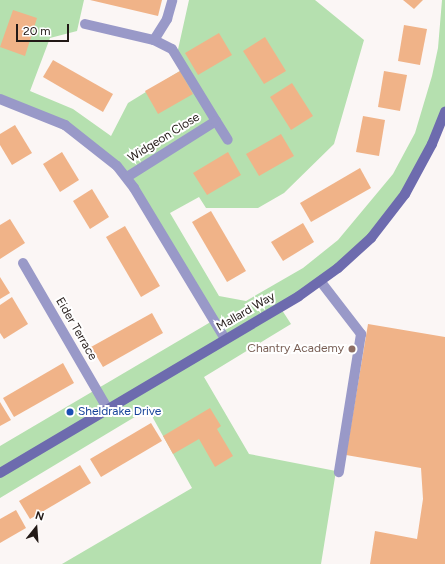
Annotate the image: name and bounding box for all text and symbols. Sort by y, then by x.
scale bar [18,16,71,42]
text: 20 m [23,24,51,38]
street label: Widgeon Close [125,110,203,166]
street label: Mallard Way [214,289,278,335]
street label: Eider Terrace [52,295,100,363]
place label: Chantry Academy [247,342,344,356]
marker: Chantry Academy [347,344,357,354]
place label: Sheldrake Drive [78,405,161,419]
marker: Sheldrake Drive [65,407,75,417]
north arrow [16,508,56,548]
text: N [34,509,46,524]

